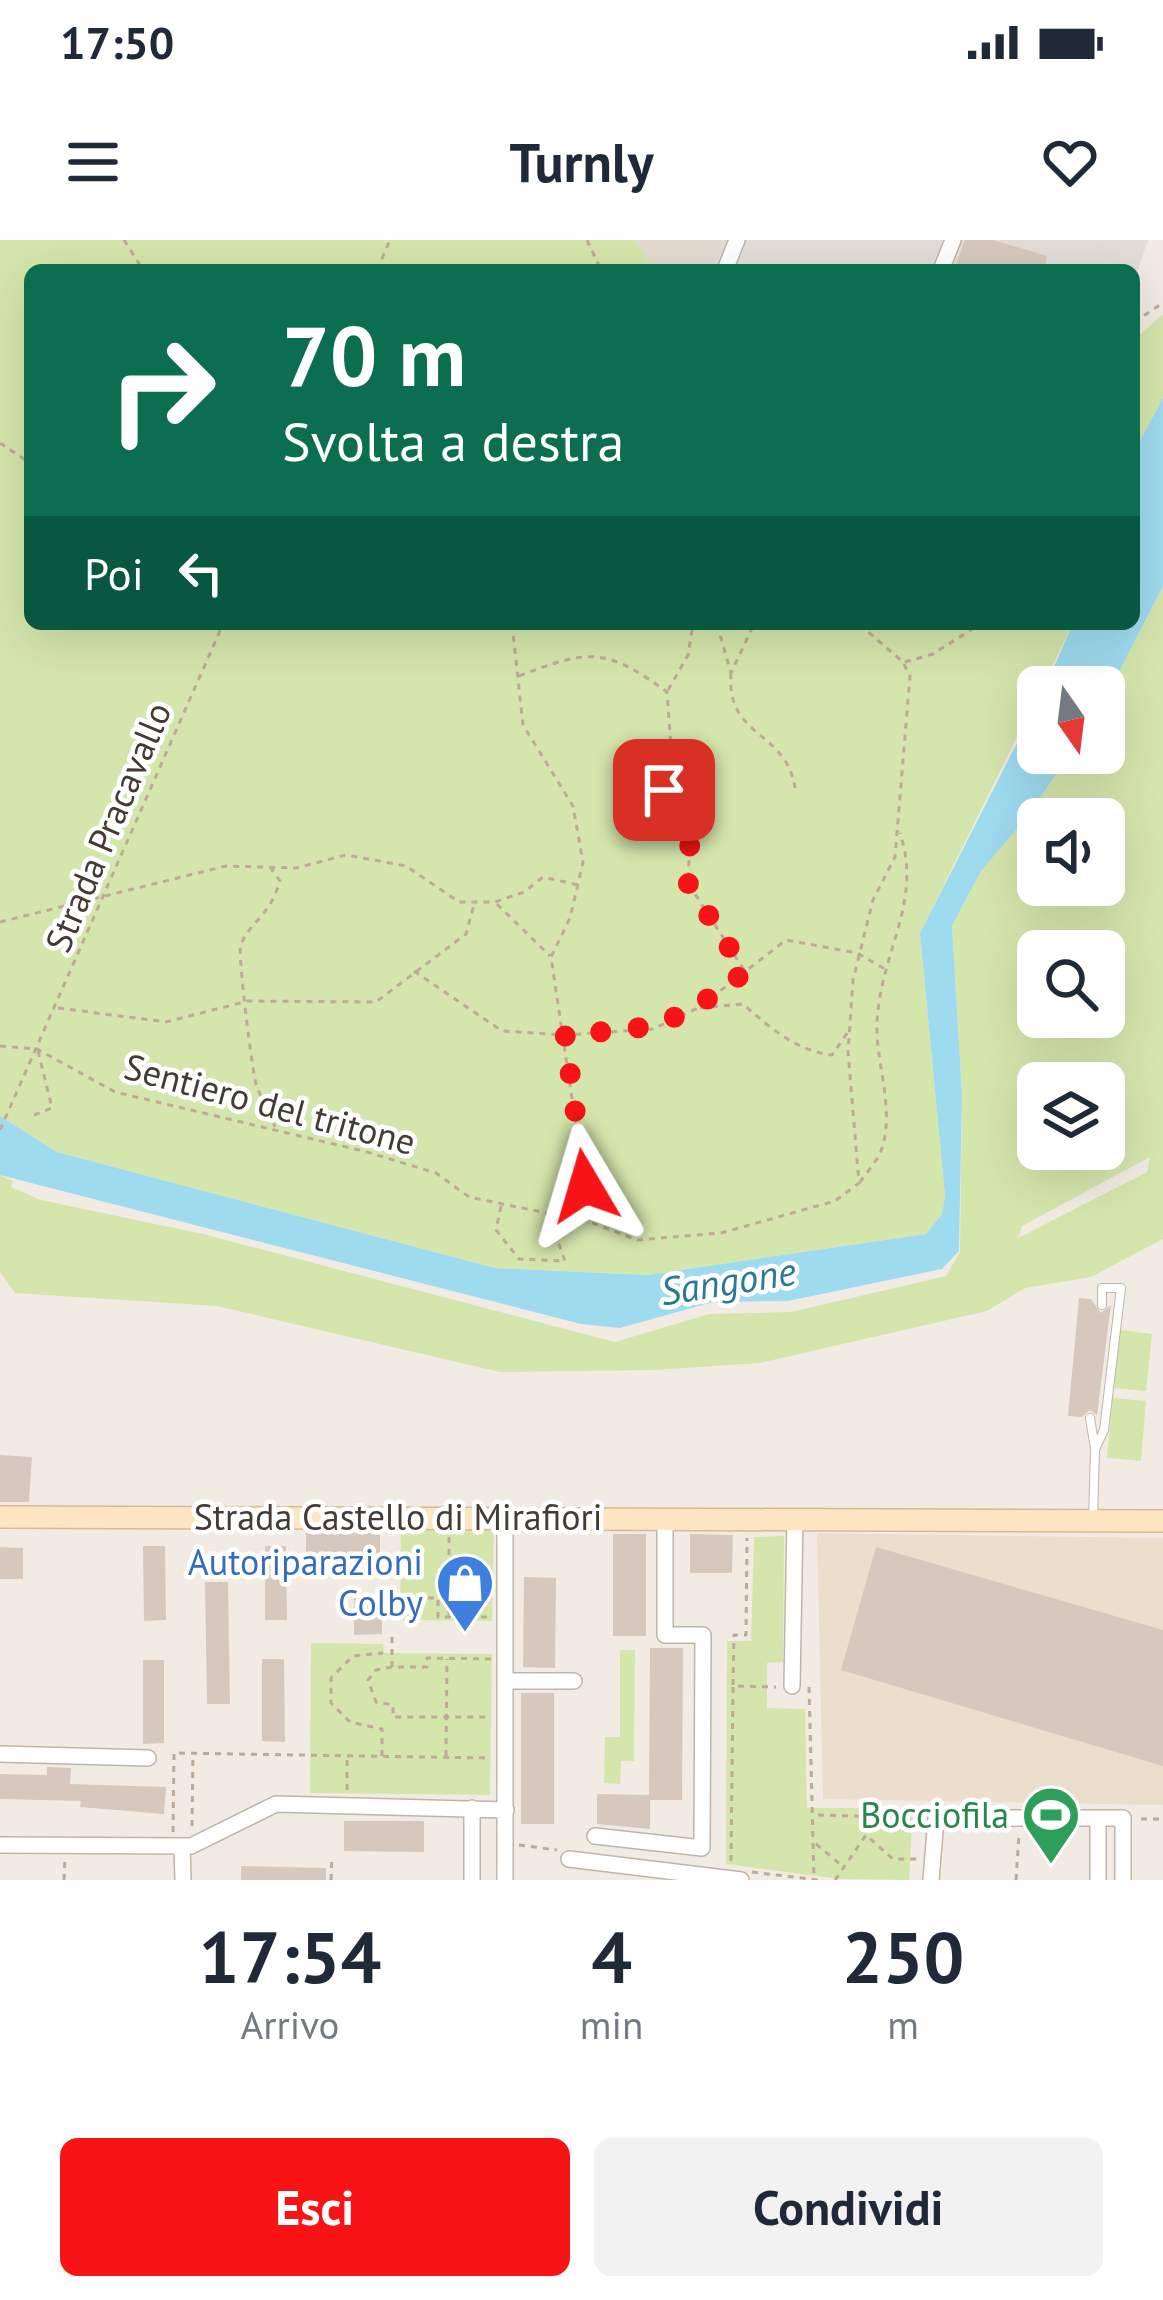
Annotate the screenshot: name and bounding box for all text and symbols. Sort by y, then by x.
text: 17:50 [60,13,174,71]
text: Turnly [509,127,654,197]
icon: menu [60,129,126,195]
icon: heart [1037,129,1103,195]
text: 70 m [282,300,466,409]
icon: right [84,312,240,468]
text: Svolta a destra [282,406,624,476]
icon: left [168,540,234,606]
text: Poi [84,544,144,602]
north arrow [1017,666,1125,774]
map controls [1017,666,1125,1170]
street label: Strada Pracavallo [34,695,181,959]
pin [613,739,715,841]
icon: arrive [631,757,697,823]
button: sound [1017,798,1125,906]
button: search [1017,930,1125,1038]
street label: Sentiero del tritone [119,1042,421,1165]
button: layers [1017,1062,1125,1170]
position arrow [522,1123,648,1249]
water label: Sangone [656,1245,799,1316]
street label: Strada Castello di Mirafiori [194,1493,602,1540]
place label: Autoriparazioni Colby [188,1538,423,1626]
shop icon: Autoriparazioni Colby [434,1552,496,1634]
sports icon: Bocciofila [1020,1784,1082,1866]
place label: Bocciofila [860,1791,1009,1838]
text: 17:54 [199,1910,381,2003]
text: 4 [591,1910,632,2003]
text: 250 [842,1910,964,2003]
text: Arrivo [240,1999,339,2050]
text: min [580,1999,643,2050]
text: m [887,1999,919,2050]
button: Esci [60,2138,570,2276]
button: Condividi [594,2138,1103,2276]

